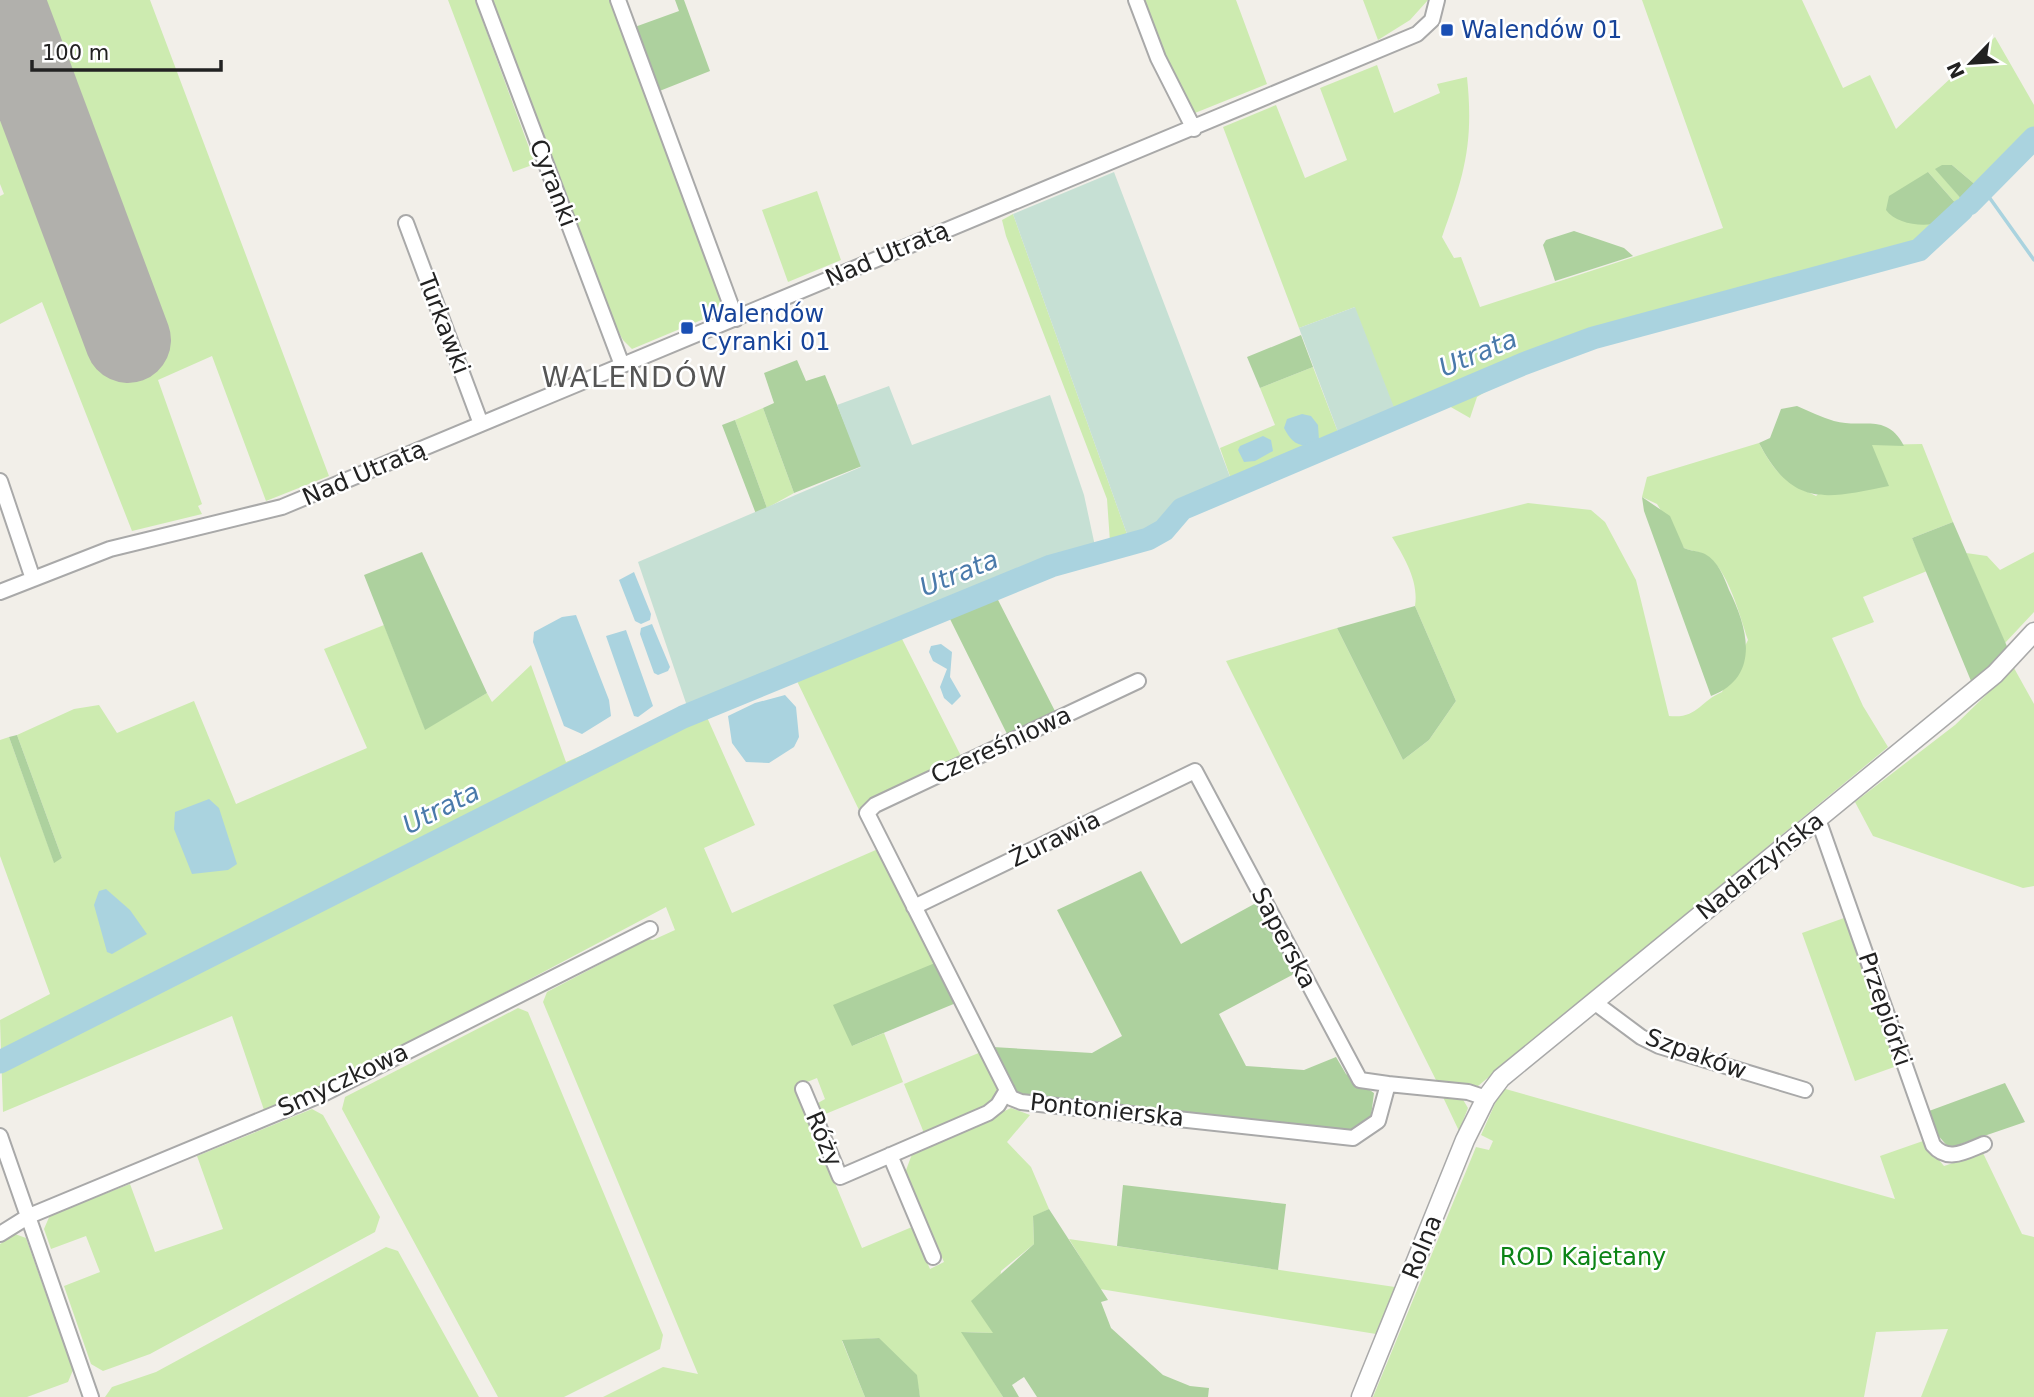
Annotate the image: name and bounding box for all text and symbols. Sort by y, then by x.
place label: Walendów 01 [1461,16,1622,44]
marker: Walendów 01 [1439,22,1455,38]
scale bar [32,28,220,72]
north arrow [1936,28,2006,98]
text: 100 m [42,41,109,65]
text: N [1942,58,1969,82]
street label: Cyranki [524,135,582,231]
street label: Nad Utratą [821,215,953,293]
street label: Turkawki [412,269,476,378]
place label: Walendów Cyranki 01 [701,300,830,356]
marker: Walendów Cyranki 01 [679,320,695,336]
water label: Utrata [1434,323,1522,383]
district label: WALENDÓW [542,360,728,394]
street label: Nad Utratą [298,434,430,512]
water label: Utrata [915,544,1003,602]
street label: Czereśniowa [926,700,1076,790]
water label: Utrata [398,776,484,840]
street label: Żurawia [1005,804,1105,873]
street label: Nadarzyńska [1691,806,1829,926]
street label: Saperska [1246,883,1322,993]
street label: Przepiórki [1853,949,1917,1069]
street label: Szpaków [1642,1023,1750,1085]
street label: Smyczkowa [273,1038,413,1122]
street label: Pontonierska [1029,1088,1185,1132]
street label: Róży [800,1107,848,1171]
street label: Rolna [1396,1211,1448,1283]
park label: ROD Kajetany [1500,1243,1666,1271]

